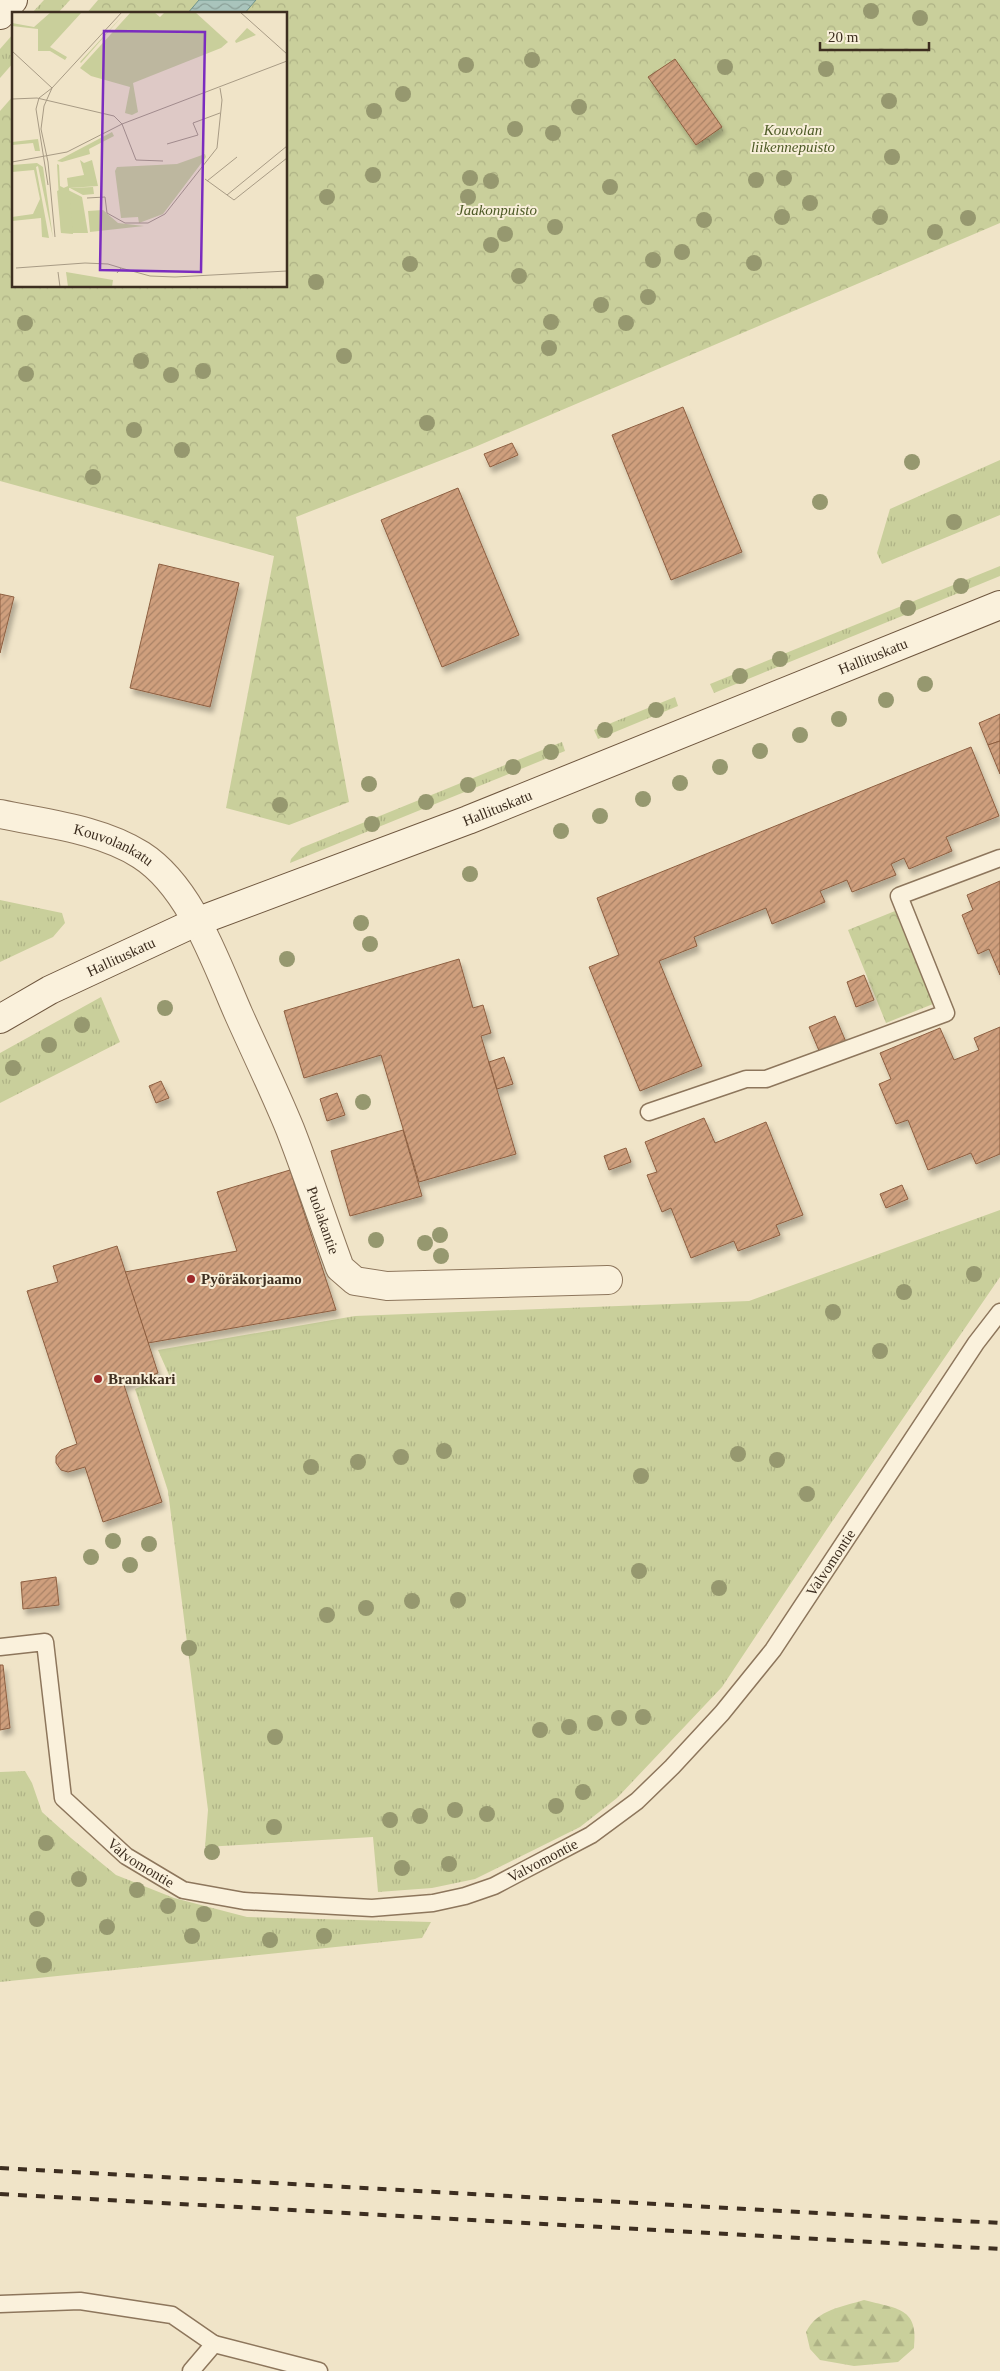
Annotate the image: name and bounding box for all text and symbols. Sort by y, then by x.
inset map [12,12,288,288]
scale bar [820,20,929,52]
text: 20 m [828,29,859,45]
park label: Kouvolan liikennepuisto [751,122,836,155]
park label: Jaakonpuisto [457,202,537,218]
street label: Hallituskatu [836,635,910,678]
street label: Hallituskatu [460,787,535,829]
street label: Kouvolankatu [72,821,157,869]
street label: Hallituskatu [84,934,158,980]
street label: Puolakantie [304,1184,342,1257]
place label: Pyöräkorjaamo [201,1271,302,1287]
marker: Pyöräkorjaamo [185,1273,197,1285]
place label: Brankkari [108,1371,176,1387]
marker: Brankkari [92,1373,104,1385]
street label: Valvomontie [803,1526,859,1599]
street label: Valvomontie [104,1835,177,1891]
street label: Valvomontie [505,1835,581,1885]

